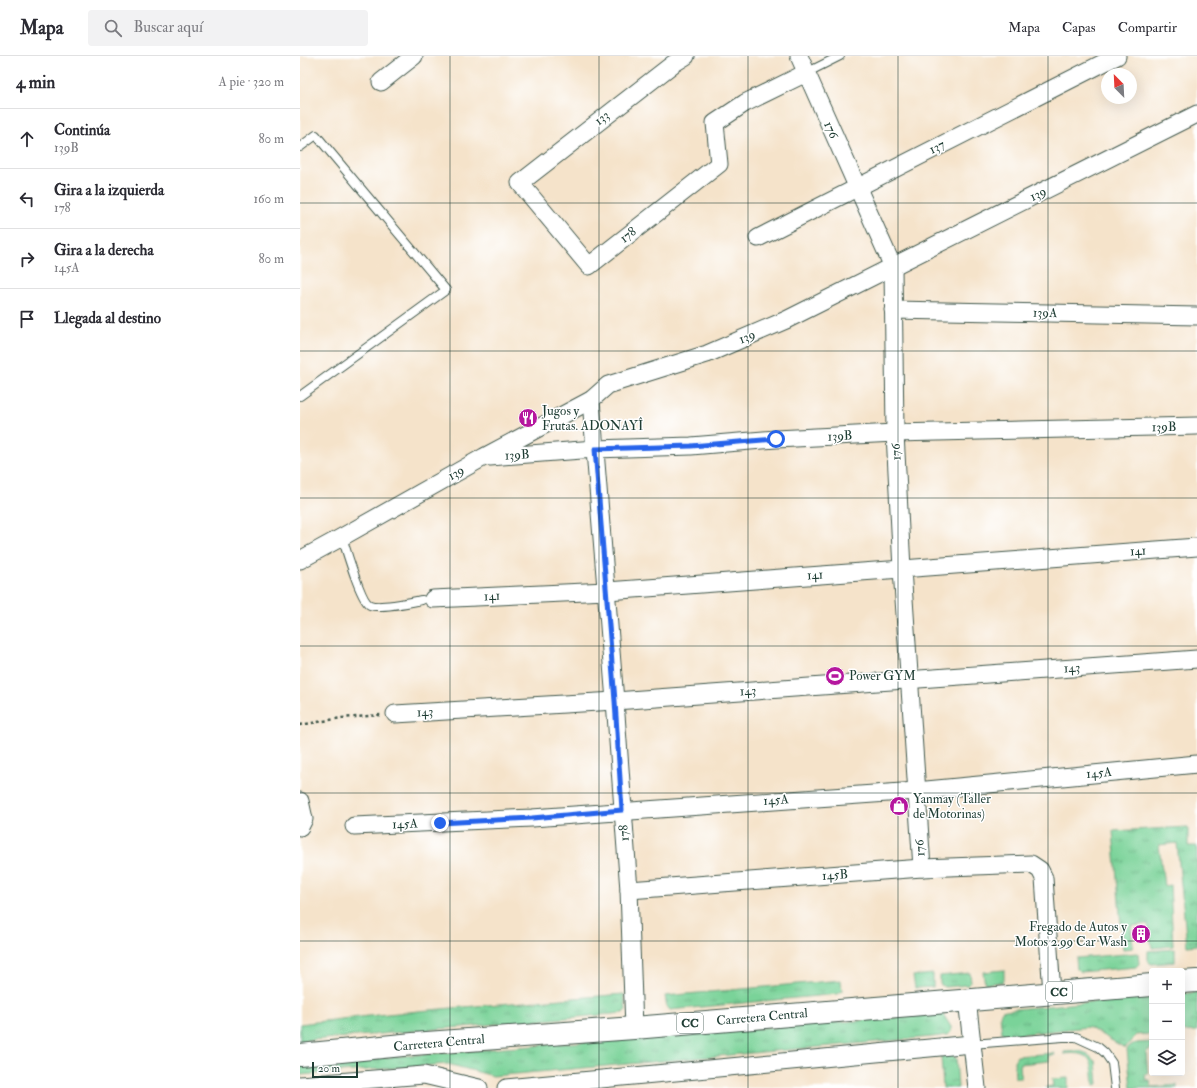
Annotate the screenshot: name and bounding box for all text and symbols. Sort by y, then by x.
search box [88,10,368,46]
text: Mapa [20,16,64,40]
icon: search [102,17,124,39]
text: Buscar aquí [134,18,203,37]
text: Mapa [1008,19,1040,36]
text: Capas [1062,19,1096,36]
text: Compartir [1118,19,1177,36]
north arrow [1101,68,1137,104]
text: 4 min [16,72,55,93]
text: A pie · 320 m [219,74,284,90]
street label: 133 [591,107,613,129]
street label: 176 [820,119,842,142]
text: Continúa [54,121,110,140]
icon: ahead [16,128,38,150]
text: 80 m [258,131,284,147]
street label: 137 [926,136,948,158]
text: 139B [54,140,79,156]
text: Gira a la izquierda [54,181,164,200]
street label: 139 [1027,183,1049,205]
icon: left [16,188,38,210]
text: 160 m [253,191,284,207]
text: 178 [54,200,71,216]
street label: 178 [616,224,640,246]
text: Gira a la derecha [54,241,154,260]
icon: right [16,248,38,270]
text: 80 m [258,251,284,267]
text: 145A [54,260,80,276]
street label: 139A [1033,305,1058,321]
icon: arrive [16,308,38,330]
text: Llegada al destino [54,309,161,328]
street label: 139 [736,326,758,348]
place label: Jugos y Frutas. ADONAYÎ [541,403,643,434]
restaurant icon: Jugos y Frutas. ADONAYÎ [517,407,539,429]
street label: 139B [1151,419,1177,435]
street label: 139B [827,427,853,445]
route start [767,430,785,448]
street label: 176 [887,442,904,461]
street label: 139B [504,446,530,464]
street label: 139 [445,462,467,484]
street label: 141 [1129,542,1147,560]
street label: 141 [806,566,824,584]
street label: 141 [483,588,501,604]
street label: 143 [1063,659,1081,677]
sports icon: Power GYM [824,665,846,687]
place label: Power GYM [849,668,916,684]
street label: 143 [739,682,757,700]
street label: 143 [416,704,434,720]
street label: 145A [1086,764,1113,782]
street label: 145A [763,791,790,809]
place label: Yanmay (Taller de Motorinas) [913,791,991,822]
shop icon: Yanmay (Taller de Motorinas) [888,795,910,817]
route end [431,814,449,832]
street label: 145A [392,816,419,832]
street label: 178 [615,824,633,842]
street label: 176 [911,837,929,857]
street label: 145B [822,866,848,884]
place label: Fregado de Autos y Motos 2.99 Car Wash [1015,919,1127,950]
building icon: Fregado de Autos y Motos 2.99 Car Wash [1130,923,1152,945]
map controls [1149,968,1185,1076]
button: + [1149,968,1185,1004]
road number: CC [1046,982,1072,1002]
button: − [1149,1004,1185,1040]
street label: Carretera Central [716,1005,809,1029]
road number: CC [677,1013,703,1033]
street label: Carretera Central [393,1031,486,1055]
button: layers [1149,1040,1185,1076]
scale bar [312,1060,358,1079]
text: 20 m [318,1062,340,1075]

